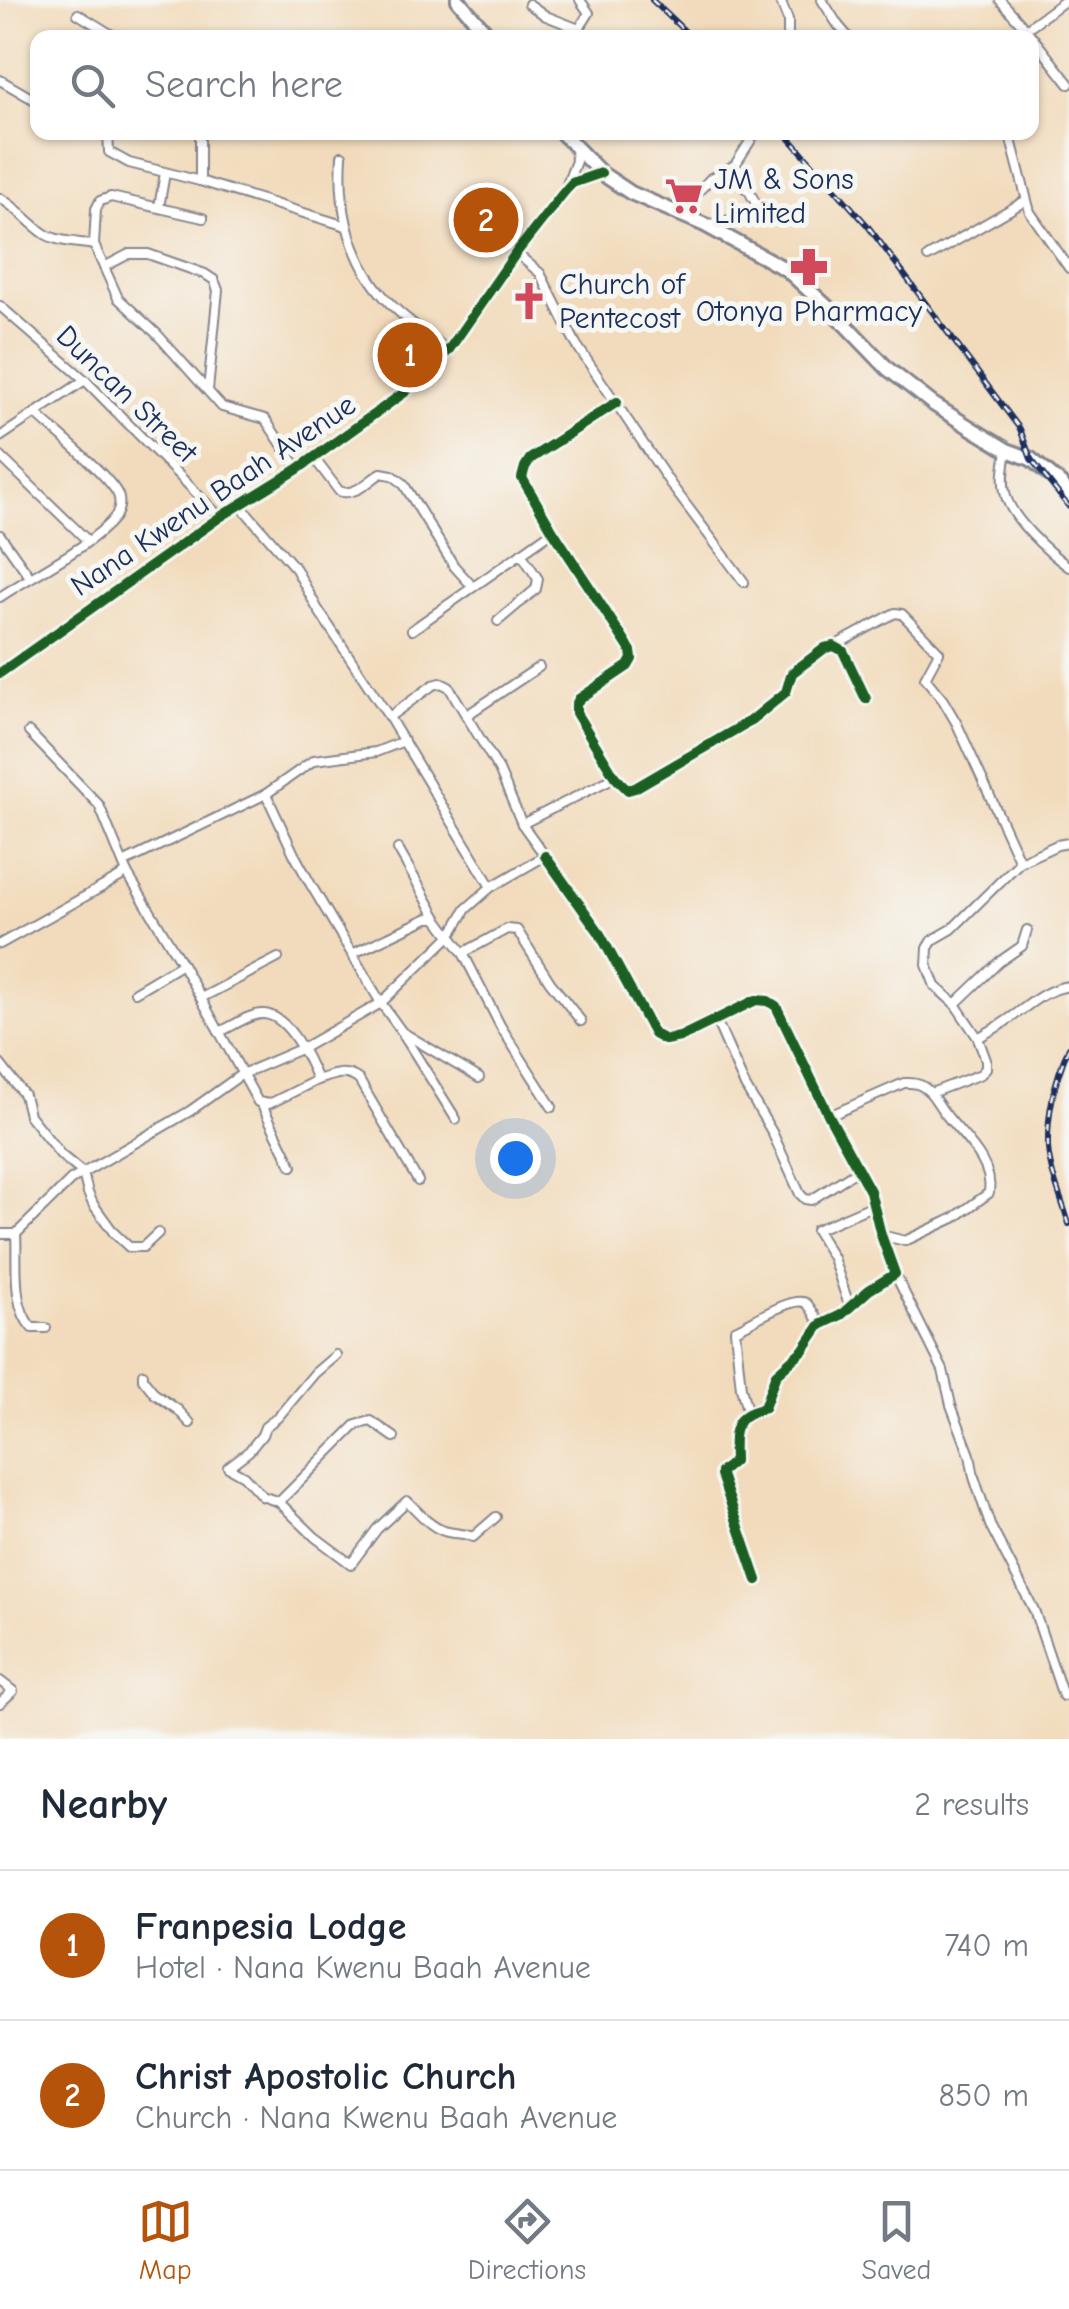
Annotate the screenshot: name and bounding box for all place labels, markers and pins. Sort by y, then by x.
place label: JM & Sons Limited [714,162,854,231]
supermarket icon: JM & Sons Limited [663,175,705,217]
pin: 2 [454,182,518,258]
pharmacy icon: Otonya Pharmacy [788,246,830,288]
place label: Church of Pentecost [559,267,686,336]
church icon: Church of Pentecost [508,280,550,322]
place label: Otonya Pharmacy [696,294,923,329]
pin: 1 [378,318,442,392]

